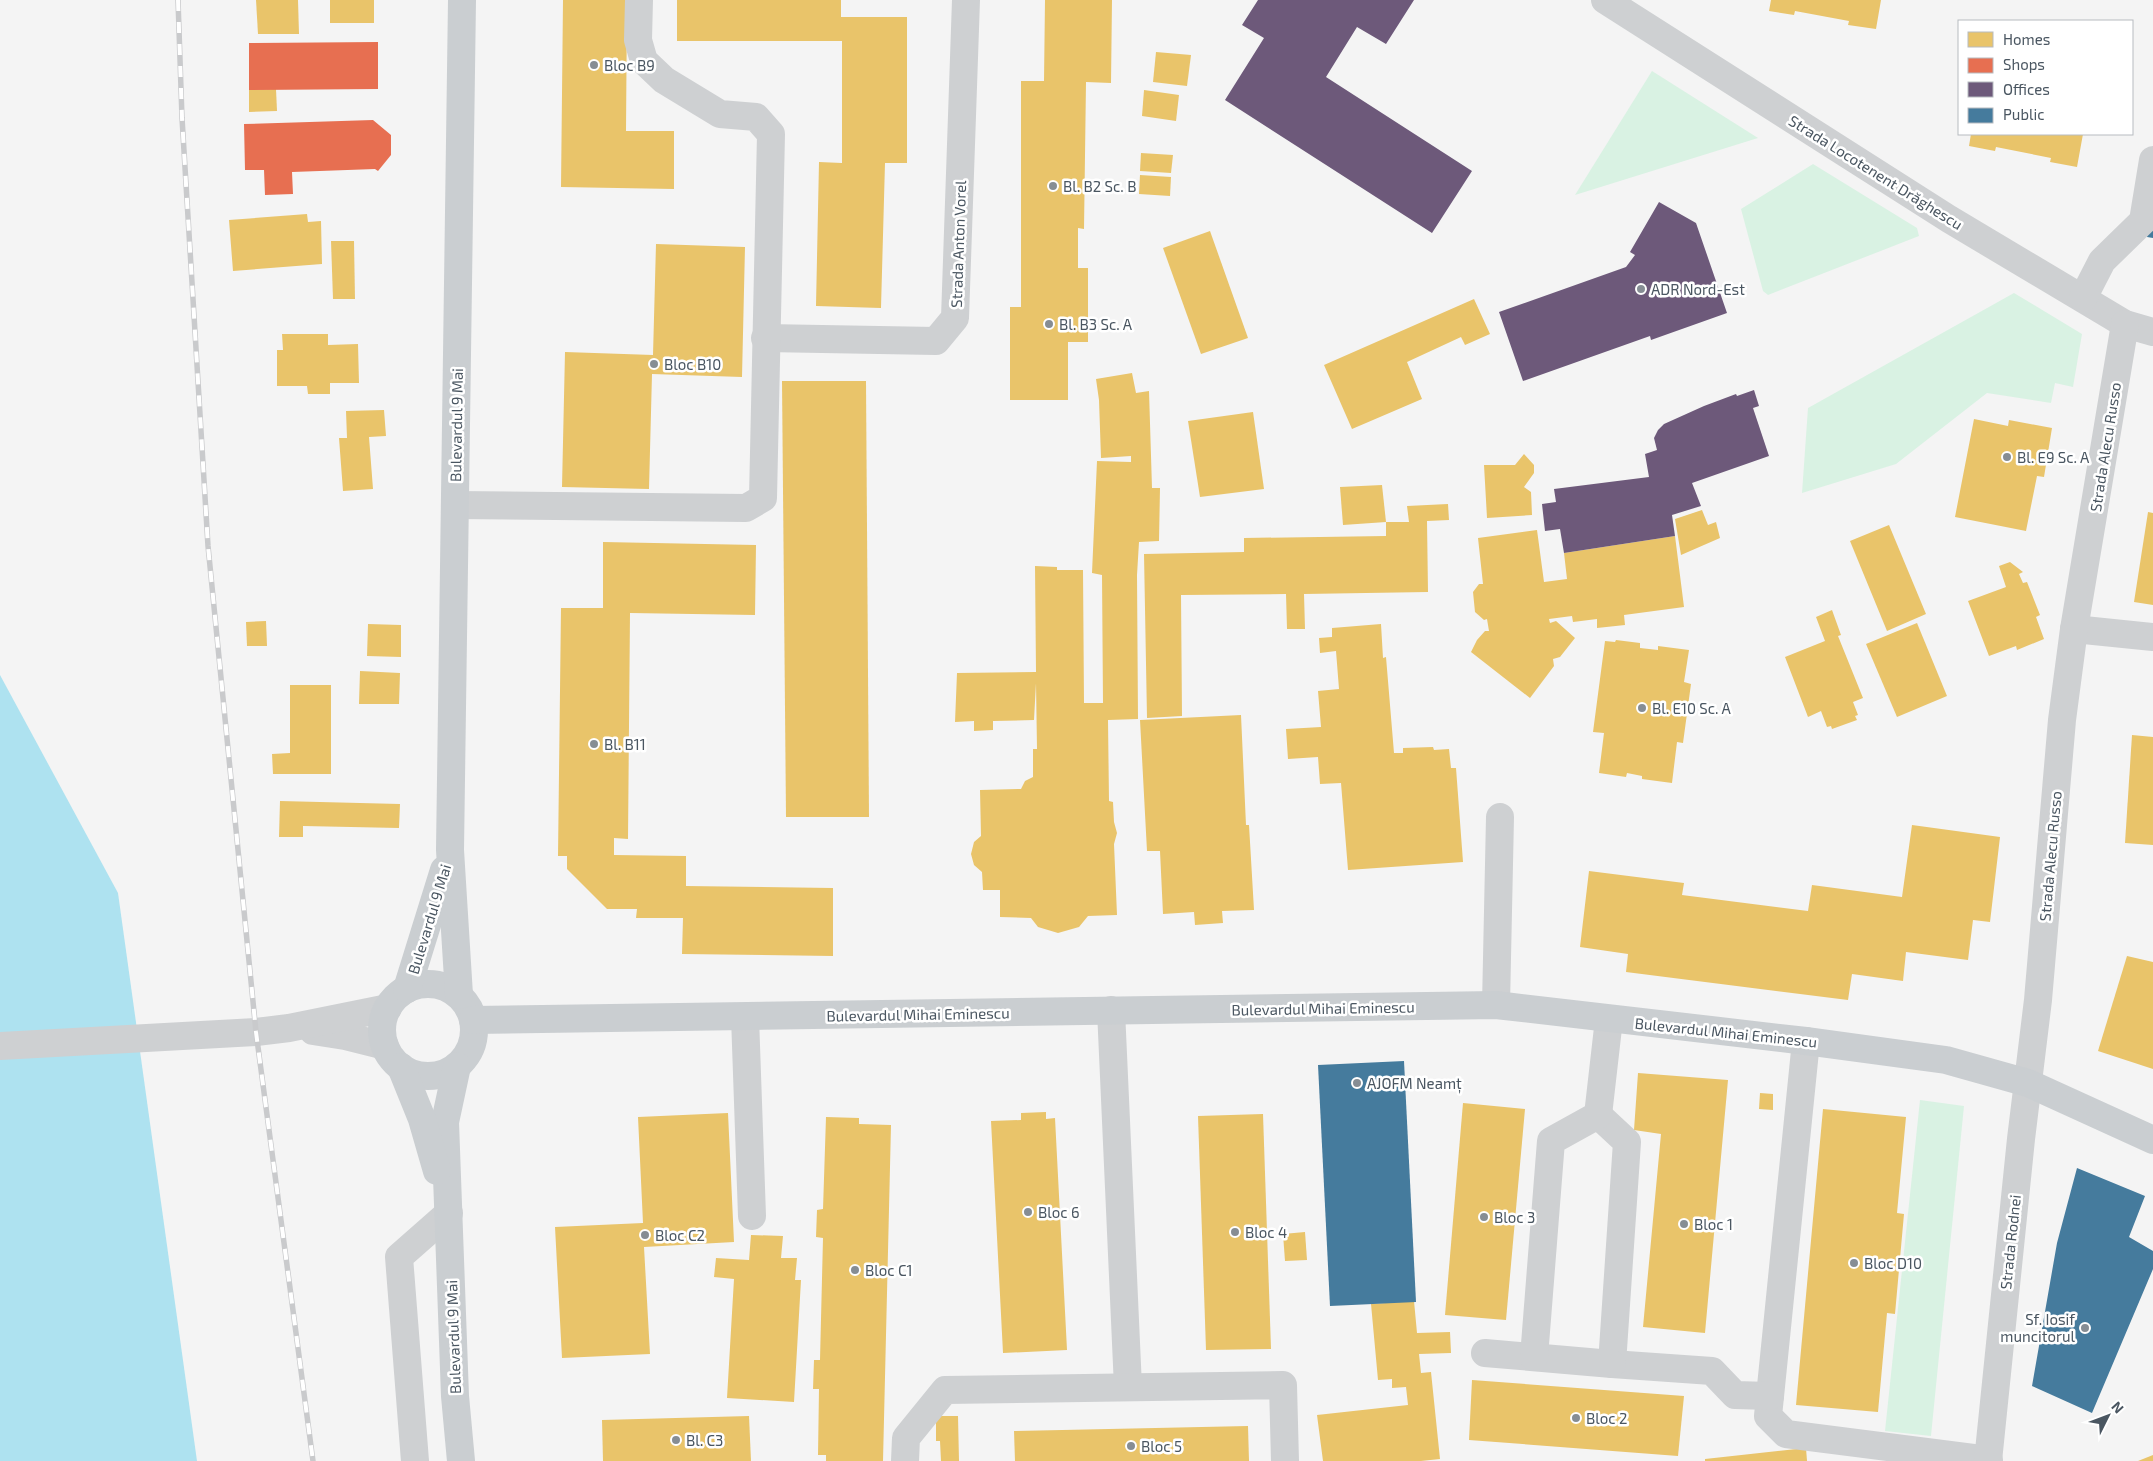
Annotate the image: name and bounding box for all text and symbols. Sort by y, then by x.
legend [1958,20,2133,135]
text: Homes [2003,30,2050,48]
text: Shops [2003,55,2045,73]
place label: Bloc B9 [604,56,655,74]
marker: Bloc B9 [588,59,600,71]
text: Offices [2003,80,2050,98]
text: Public [2003,105,2044,123]
street label: Strada Locotenent Drăghescu [1786,111,1966,233]
place label: Bl. B2 Sc. B [1063,177,1136,195]
street label: Strada Anton Vorel [947,179,969,308]
marker: Bl. B2 Sc. B [1047,180,1059,192]
place label: ADR Nord-Est [1651,280,1745,298]
marker: ADR Nord-Est [1635,283,1647,295]
place label: Bl. B3 Sc. A [1059,315,1133,333]
marker: Bl. B3 Sc. A [1043,318,1055,330]
place label: Bloc B10 [664,355,721,373]
marker: Bloc B10 [648,358,660,370]
street label: Bulevardul 9 Mai [446,368,466,482]
street label: Strada Alecu Russo [2086,381,2124,513]
place label: Bl. E9 Sc. A [2017,448,2090,466]
marker: Bl. E9 Sc. A [2001,451,2013,463]
place label: Bl. E10 Sc. A [1652,699,1731,717]
marker: Bl. E10 Sc. A [1636,702,1648,714]
place label: Bl. B11 [604,735,646,753]
marker: Bl. B11 [588,738,600,750]
street label: Strada Alecu Russo [2035,790,2065,922]
street label: Bulevardul 9 Mai [404,862,454,976]
street label: Bulevardul Mihai Eminescu [1231,997,1415,1019]
street label: Bulevardul Mihai Eminescu [826,1003,1010,1025]
street label: Bulevardul Mihai Eminescu [1634,1013,1818,1051]
place label: AJOFM Neamț [1367,1074,1462,1094]
marker: AJOFM Neamț [1351,1077,1363,1089]
street label: Strada Rodnei [1996,1194,2024,1290]
place label: Bloc 6 [1038,1203,1080,1221]
marker: Bloc 6 [1022,1206,1034,1218]
place label: Bloc 3 [1494,1208,1535,1226]
marker: Bloc 3 [1478,1211,1490,1223]
place label: Bloc 1 [1694,1215,1733,1233]
marker: Bloc 1 [1678,1218,1690,1230]
place label: Bloc 4 [1245,1223,1287,1241]
place label: Bloc C2 [655,1226,705,1244]
marker: Bloc 4 [1229,1226,1241,1238]
marker: Bloc C2 [639,1229,651,1241]
place label: Bloc D10 [1864,1254,1922,1272]
marker: Bloc D10 [1848,1257,1860,1269]
place label: Bloc C1 [865,1261,912,1279]
marker: Bloc C1 [849,1264,861,1276]
street label: Bulevardul 9 Mai [442,1280,464,1394]
place label: Sf. Iosif muncitorul [2000,1310,2076,1345]
marker: Sf. Iosif muncitorul [2079,1322,2091,1334]
north arrow [2083,1391,2133,1441]
text: N [2108,1398,2128,1416]
place label: Bloc 2 [1586,1409,1627,1427]
marker: Bloc 2 [1570,1412,1582,1424]
place label: Bl. C3 [686,1431,723,1449]
marker: Bl. C3 [670,1434,682,1446]
place label: Bloc 5 [1141,1437,1182,1455]
marker: Bloc 5 [1125,1440,1137,1452]

